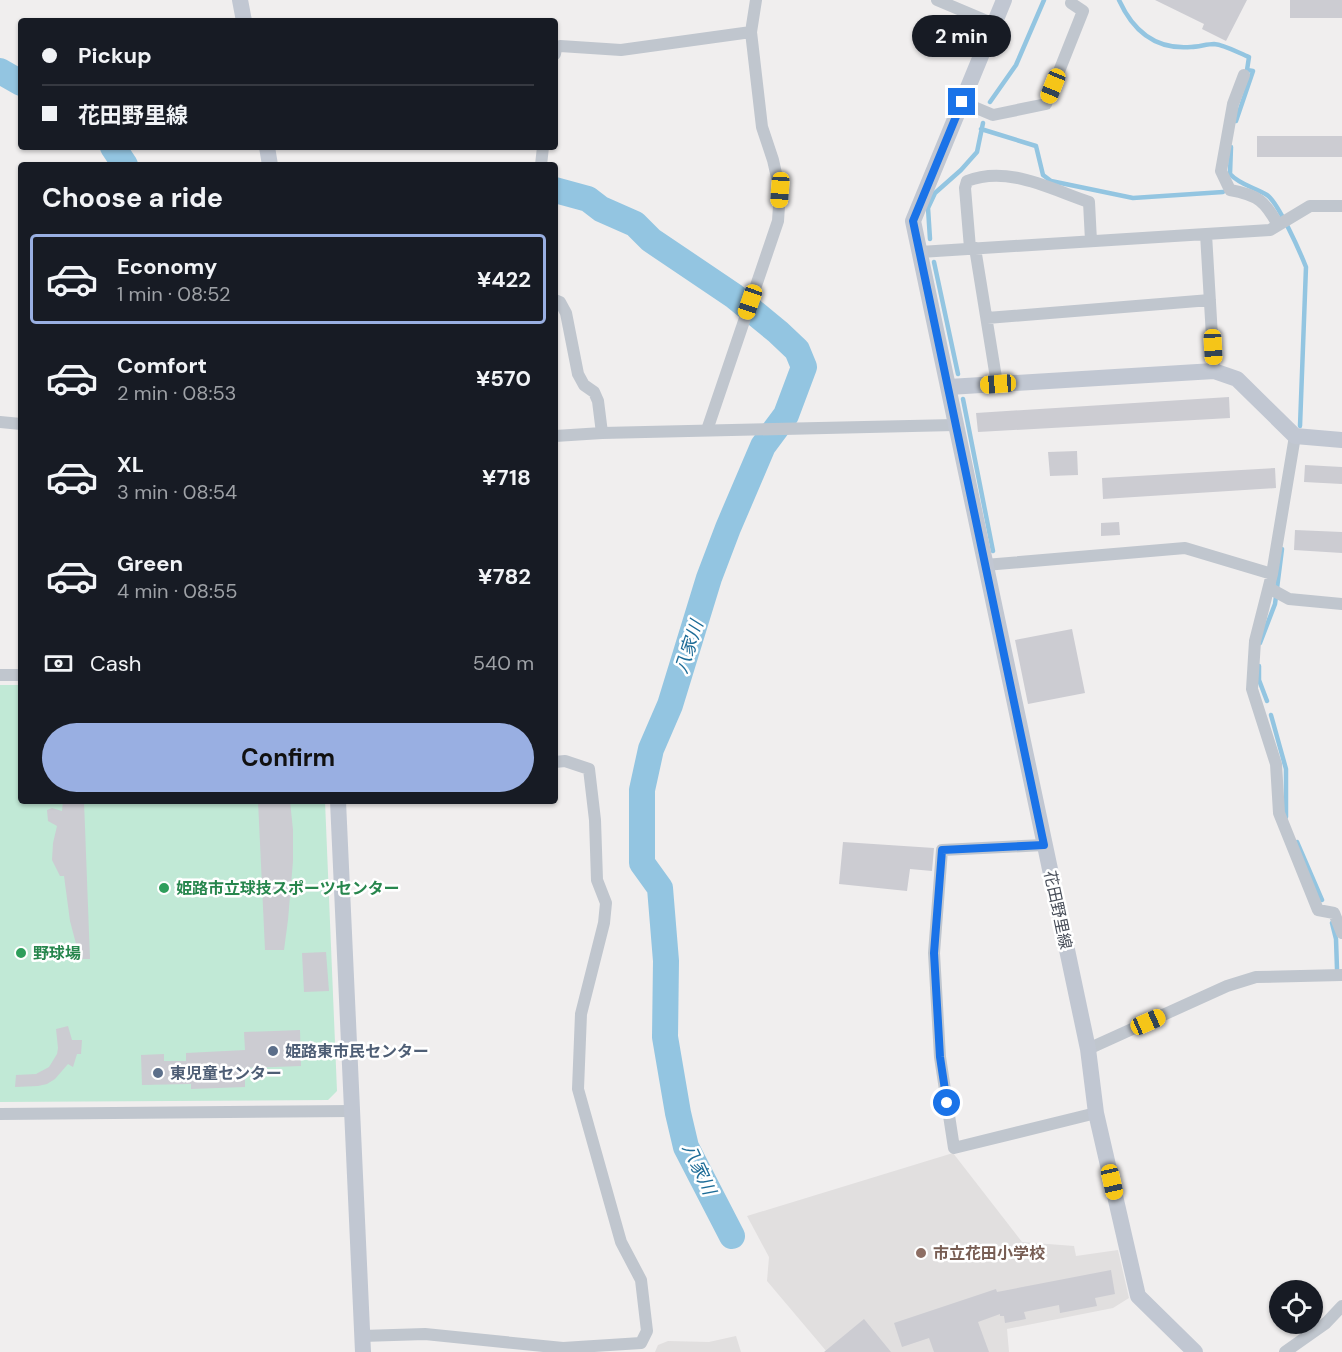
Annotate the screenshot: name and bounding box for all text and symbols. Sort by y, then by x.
callout: 2 min [912,15,1012,57]
text: 2 min [935,23,988,49]
text: Pickup [78,41,152,70]
car [1038,66,1068,106]
route end [948,88,975,115]
text: 花田野里線 [78,101,188,130]
car [770,171,790,209]
text: Choose a ride [42,180,223,215]
icon: car [45,252,99,306]
text: Economy [117,252,217,281]
text: ¥422 [477,265,531,294]
text: 1 min · 08:52 [117,281,231,307]
car [736,282,764,322]
car [1203,329,1223,365]
icon: car [45,351,99,405]
text: Comfort [117,351,207,380]
text: ¥570 [476,364,531,393]
car [979,374,1017,394]
text: 2 min · 08:53 [117,380,236,406]
icon: car [45,450,99,504]
text: XL [117,450,144,479]
text: ¥718 [482,463,531,492]
text: 3 min · 08:54 [117,479,237,505]
icon: car [45,549,99,603]
text: Green [117,549,183,578]
text: ¥782 [478,562,531,591]
text: 4 min · 08:55 [117,578,237,604]
water label: 八家川 [669,616,709,676]
icon: cash [42,647,75,680]
text: Cash [90,649,141,678]
text: 540 m [473,650,534,676]
button: Confirm [42,723,534,792]
street label: 花田野里線 [1039,869,1077,951]
place label: 姫路市立球技スポーツセンター [176,878,400,899]
marker: 姫路市立球技スポーツセンター [157,881,171,895]
place label: 野球場 [33,943,81,964]
marker: 野球場 [14,946,28,960]
car [1128,1006,1168,1038]
place label: 姫路東市民センター [285,1041,429,1062]
marker: 姫路東市民センター [266,1044,280,1058]
place label: 東児童センター [170,1063,282,1084]
marker: 東児童センター [151,1066,165,1080]
route start [933,1089,960,1116]
water label: 八家川 [677,1139,722,1200]
car [1099,1162,1125,1202]
place label: 市立花田小学校 [933,1243,1045,1264]
marker: 市立花田小学校 [914,1246,928,1260]
map controls [1269,1280,1323,1334]
button: locate [1269,1280,1323,1334]

